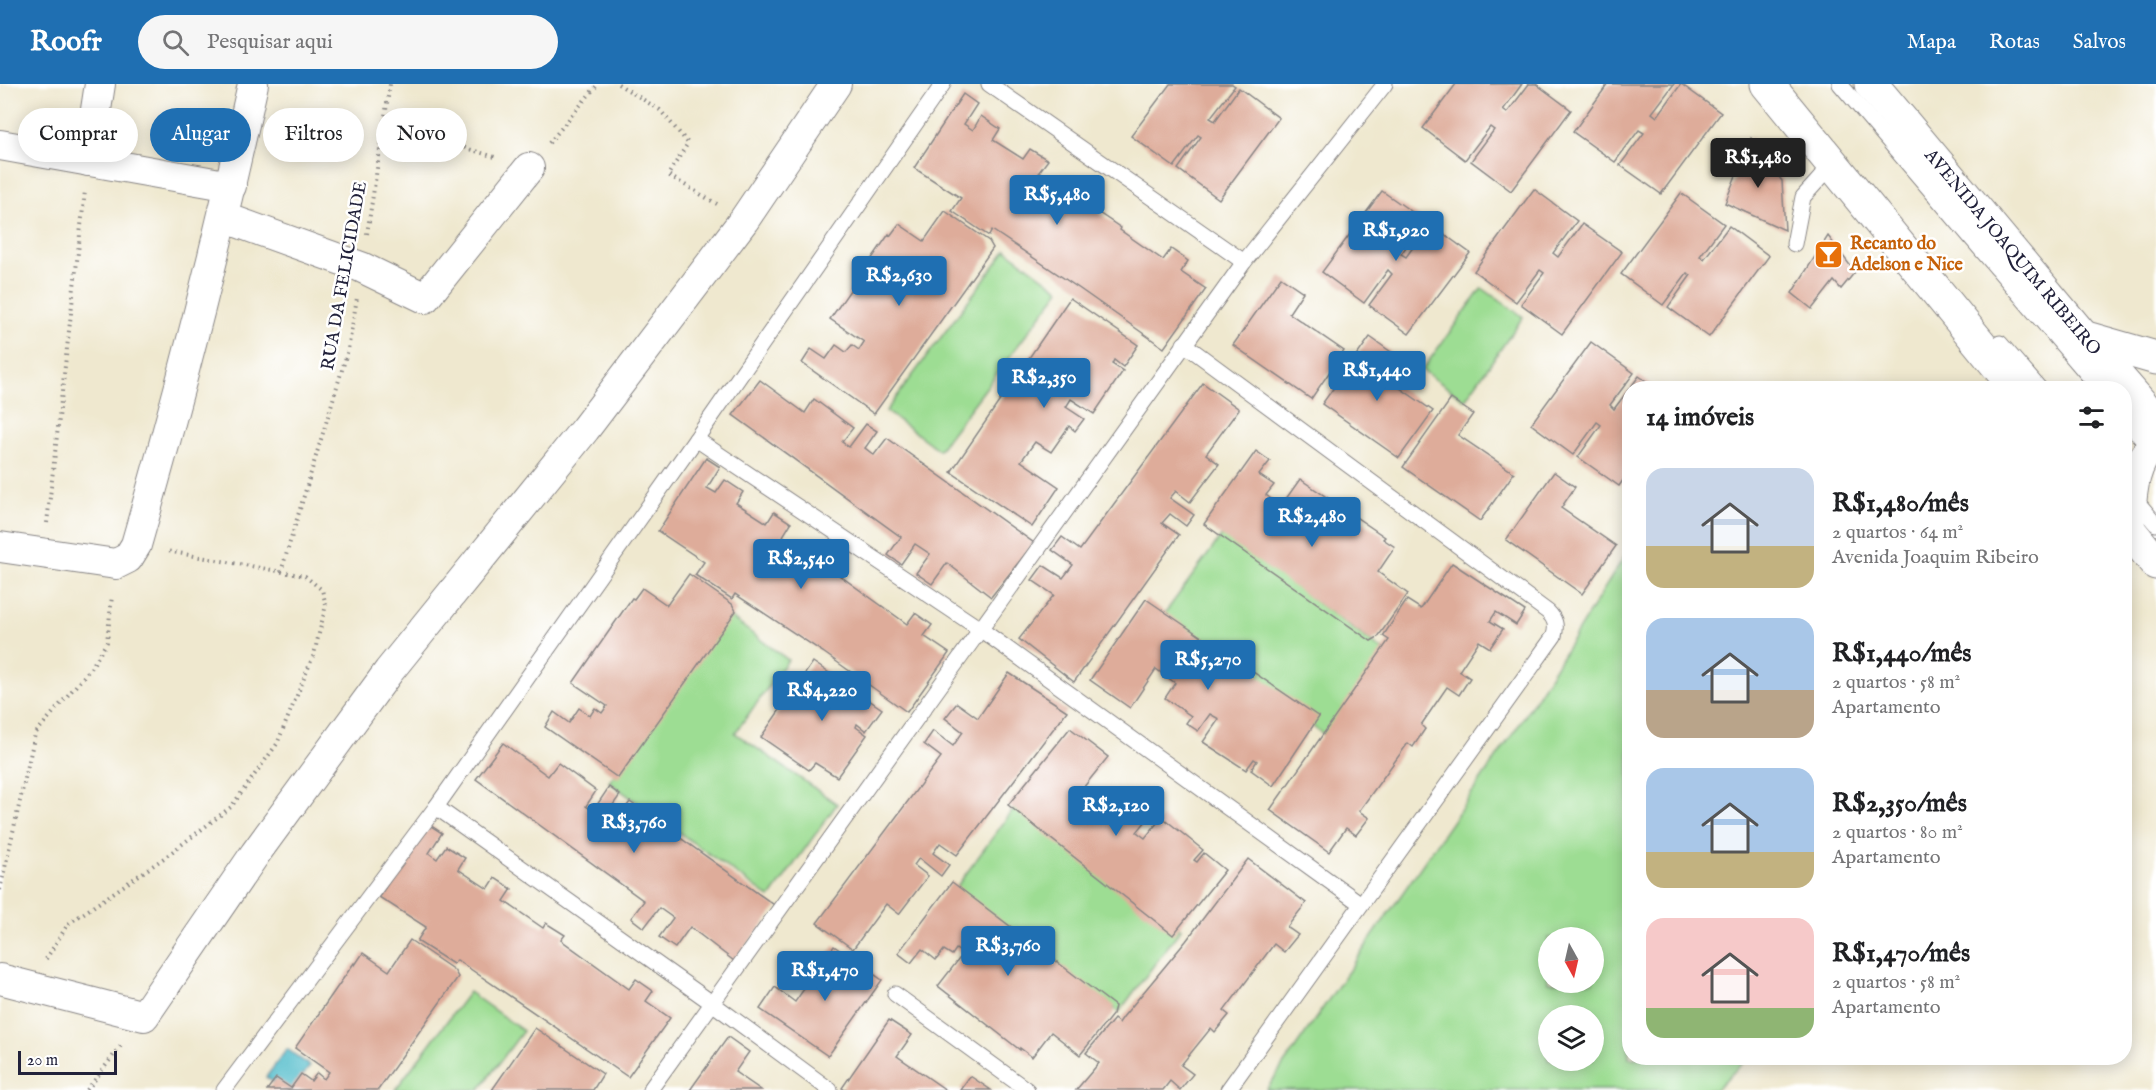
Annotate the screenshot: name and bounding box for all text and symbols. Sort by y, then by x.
search box [138,15,558,69]
text: Roofr [30,25,102,60]
icon: search [159,26,192,59]
text: Pesquisar aqui [207,28,333,56]
text: Mapa [1907,29,1956,56]
text: Rotas [1989,29,2040,56]
text: Salvos [2073,29,2126,56]
chip: Comprar [18,108,138,162]
chip: Alugar [150,108,251,162]
chip: Filtros [263,108,364,162]
chip: Novo [376,108,467,162]
pin: R$1,480 [1703,138,1813,189]
street label: AVENIDA JOAQUIM RIBEIRO [1918,144,2106,361]
text: R$1,480 [1725,145,1791,170]
pin: R$5,480 [1002,175,1112,226]
street label: RUA DA FELICIDADE [317,180,373,372]
text: R$5,480 [1024,182,1090,207]
pin: R$1,920 [1341,211,1451,262]
text: R$1,920 [1363,218,1429,243]
place label: Recanto do Adelson e Nice [1849,233,1964,277]
bar icon: Recanto do Adelson e Nice [1813,238,1845,270]
pin: R$2,630 [844,256,954,307]
text: R$2,630 [866,263,932,288]
pin: R$1,440 [1322,351,1432,402]
pin: R$2,350 [989,358,1099,409]
text: R$1,440 [1343,358,1411,383]
text: R$2,350 [1011,365,1077,390]
text: 14 imóveis [1646,401,1754,434]
icon: filters [2075,401,2108,434]
text: R$1,480/mês [1832,487,1969,520]
icon: home [1694,492,1766,564]
pin: R$2,480 [1257,497,1367,548]
text: R$2,480 [1278,504,1346,529]
text: 2 quartos · 64 m² [1832,520,1963,545]
pin: R$2,540 [746,539,856,590]
text: Avenida Joaquim Ribeiro [1832,545,2039,570]
text: R$2,540 [767,546,835,571]
text: R$1,440/mês [1832,637,1971,670]
pin: R$5,270 [1153,640,1263,691]
icon: home [1694,642,1766,714]
text: R$5,270 [1174,647,1242,672]
text: 2 quartos · 58 m² [1832,670,1960,695]
pin: R$4,220 [767,671,877,722]
text: R$4,220 [787,678,857,703]
text: Apartamento [1832,695,1941,720]
pin: R$2,120 [1061,786,1171,837]
text: R$2,350/mês [1832,787,1967,820]
icon: home [1694,792,1766,864]
text: R$2,120 [1082,793,1150,818]
pin: R$3,760 [579,803,689,854]
text: R$3,760 [601,810,667,835]
text: 2 quartos · 80 m² [1832,820,1963,845]
text: Apartamento [1832,845,1941,870]
pin: R$3,760 [953,926,1063,977]
north arrow [1538,927,1604,993]
map controls [1538,927,1604,1071]
text: R$3,760 [975,933,1041,958]
text: R$1,470/mês [1832,937,1970,970]
icon: home [1694,942,1766,1014]
pin: R$1,470 [770,951,880,1002]
text: R$1,470 [791,958,859,983]
text: 2 quartos · 58 m² [1832,970,1960,995]
text: Apartamento [1832,995,1941,1020]
button: layers [1538,1005,1604,1071]
scale bar [18,1048,117,1076]
text: 20 m [27,1051,58,1071]

